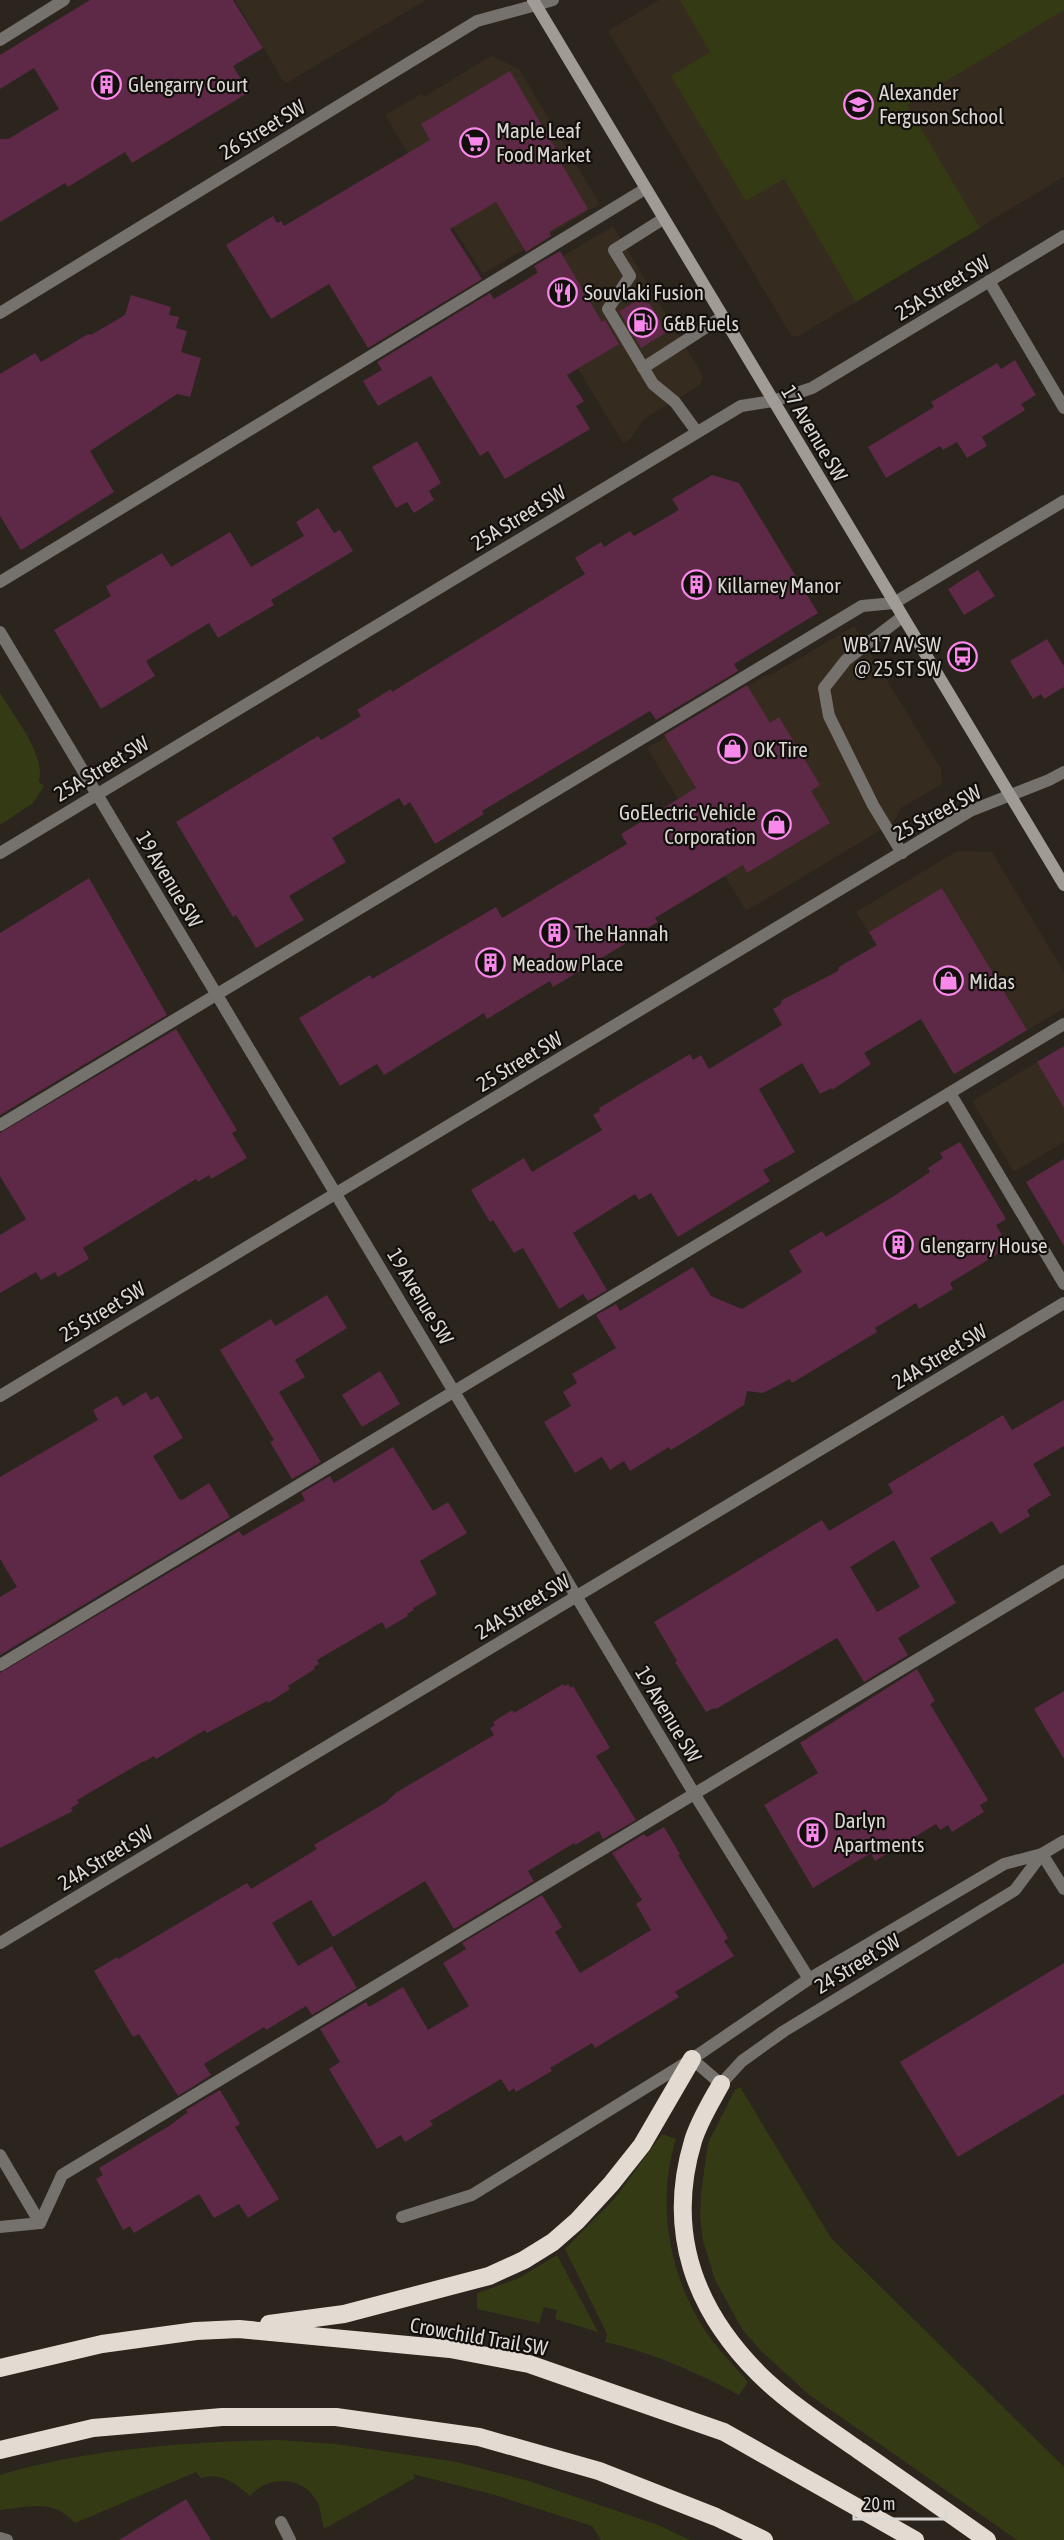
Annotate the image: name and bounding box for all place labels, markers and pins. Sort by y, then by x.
building icon: Glengarry Court [91,68,123,100]
place label: Glengarry Court [128,72,248,96]
place label: Alexander Ferguson School [879,80,1004,128]
school or university icon: Alexander Ferguson School [842,88,874,120]
place label: Maple Leaf Food Market [496,118,591,166]
supermarket icon: Maple Leaf Food Market [459,126,491,158]
restaurant icon: Souvlaki Fusion [547,276,579,308]
place label: Souvlaki Fusion [584,280,704,304]
fuel station icon: G&B Fuels [626,307,658,339]
place label: G&B Fuels [663,311,739,335]
building icon: Killarney Manor [680,569,712,601]
place label: Killarney Manor [717,573,841,597]
place label: WB 17 AV SW @ 25 ST SW [843,632,942,680]
bus stop icon: WB 17 AV SW @ 25 ST SW [946,640,978,672]
shop icon: OK Tire [716,733,748,765]
place label: OK Tire [753,737,808,761]
place label: GoElectric Vehicle Corporation [619,800,756,848]
shop icon: GoElectric Vehicle Corporation [761,808,793,840]
building icon: The Hannah [538,917,570,949]
place label: The Hannah [575,921,669,945]
building icon: Meadow Place [475,947,507,979]
place label: Meadow Place [512,951,623,975]
shop icon: Midas [932,965,964,997]
place label: Midas [969,969,1015,993]
building icon: Glengarry House [883,1229,915,1261]
place label: Glengarry House [920,1233,1048,1257]
place label: Darlyn Apartments [834,1808,924,1856]
building icon: Darlyn Apartments [797,1816,829,1848]

